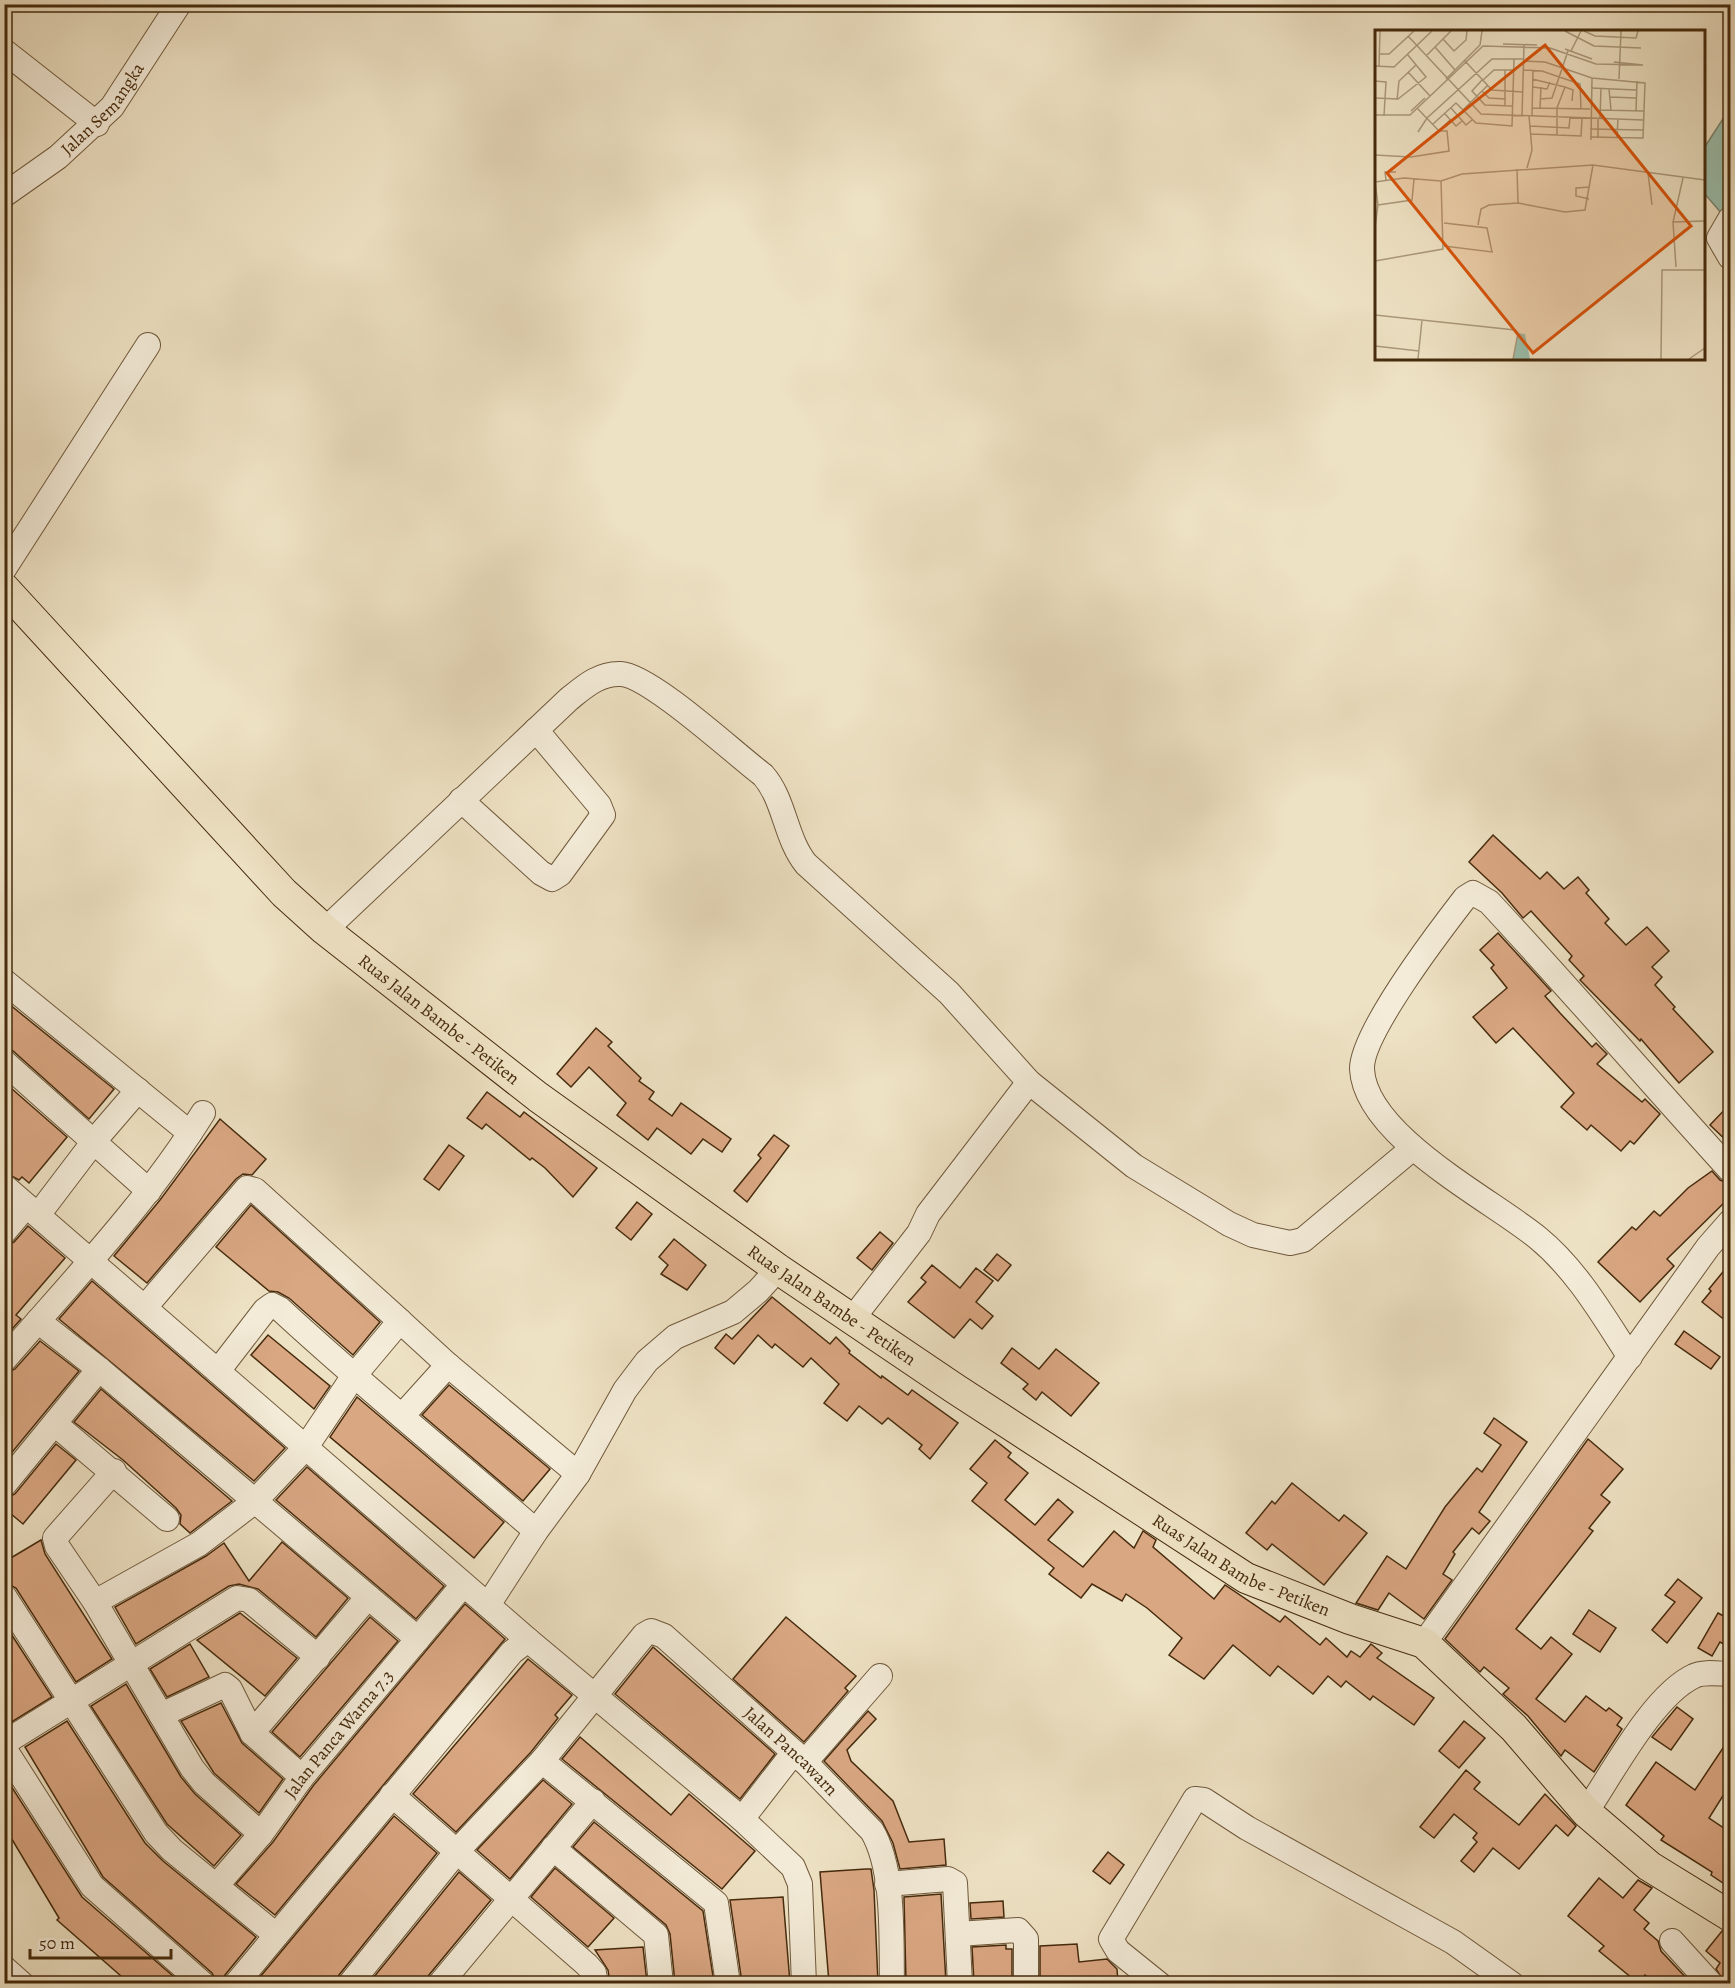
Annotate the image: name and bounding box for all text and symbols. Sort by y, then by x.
inset map [1375,30,1705,360]
street label: Jalan Semangka [56,57,150,161]
street label: Ruas Jalan Bambe - Petiken [353,949,525,1090]
street label: Ruas Jalan Bambe - Petiken [743,1239,921,1371]
street label: Ruas Jalan Bambe - Petiken [1148,1508,1334,1622]
street label: Jalan Panca Warna 7.3 [278,1665,399,1803]
street label: Jalan Pancawarn [739,1701,843,1801]
scale bar [30,1922,171,1960]
text: 50 m [39,1931,75,1955]

